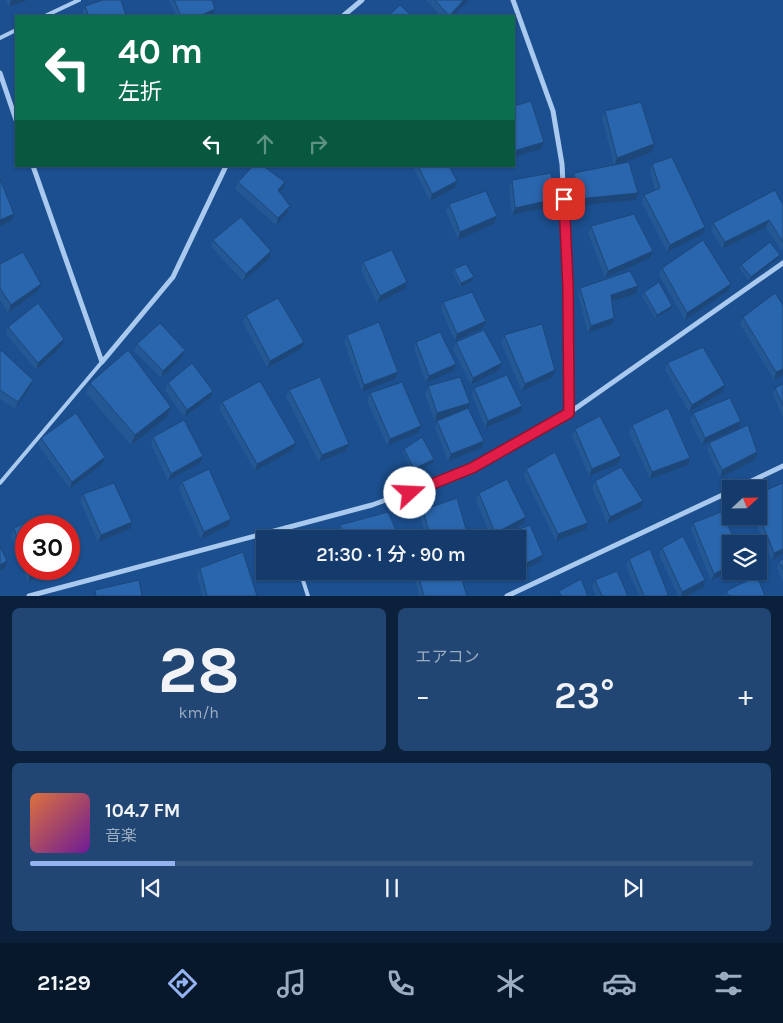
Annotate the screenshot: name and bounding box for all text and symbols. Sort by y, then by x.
text: 40 m [118,31,203,72]
icon: left [35,35,100,100]
text: 左折 [118,79,162,105]
icon: left [198,130,226,158]
icon: ahead [251,130,279,158]
icon: right [304,130,332,158]
pin [543,178,585,220]
icon: arrive [550,185,578,213]
position arrow [383,466,435,518]
north arrow [722,480,768,525]
map controls [722,480,767,580]
speed limit sign: 30 [15,515,80,580]
button: layers [722,535,767,580]
text: 21:30 · 1 分 · 90 m [316,544,466,566]
text: 28 [158,632,239,708]
text: エアコン [416,647,480,666]
text: 23° [554,673,614,718]
text: − [416,679,430,712]
text: + [738,679,753,712]
text: km/h [178,703,219,722]
text: 104.7 FM [105,800,180,822]
text: 音楽 [105,826,137,845]
icon: previous [137,874,165,902]
icon: pause [378,874,406,902]
icon: next [619,874,647,902]
icon: directions [165,966,200,1001]
icon: music [274,966,309,1001]
icon: phone [383,966,418,1001]
icon: climate [493,966,528,1001]
icon: car [602,966,637,1001]
icon: filters [711,966,746,1001]
text: 21:29 [37,970,91,996]

